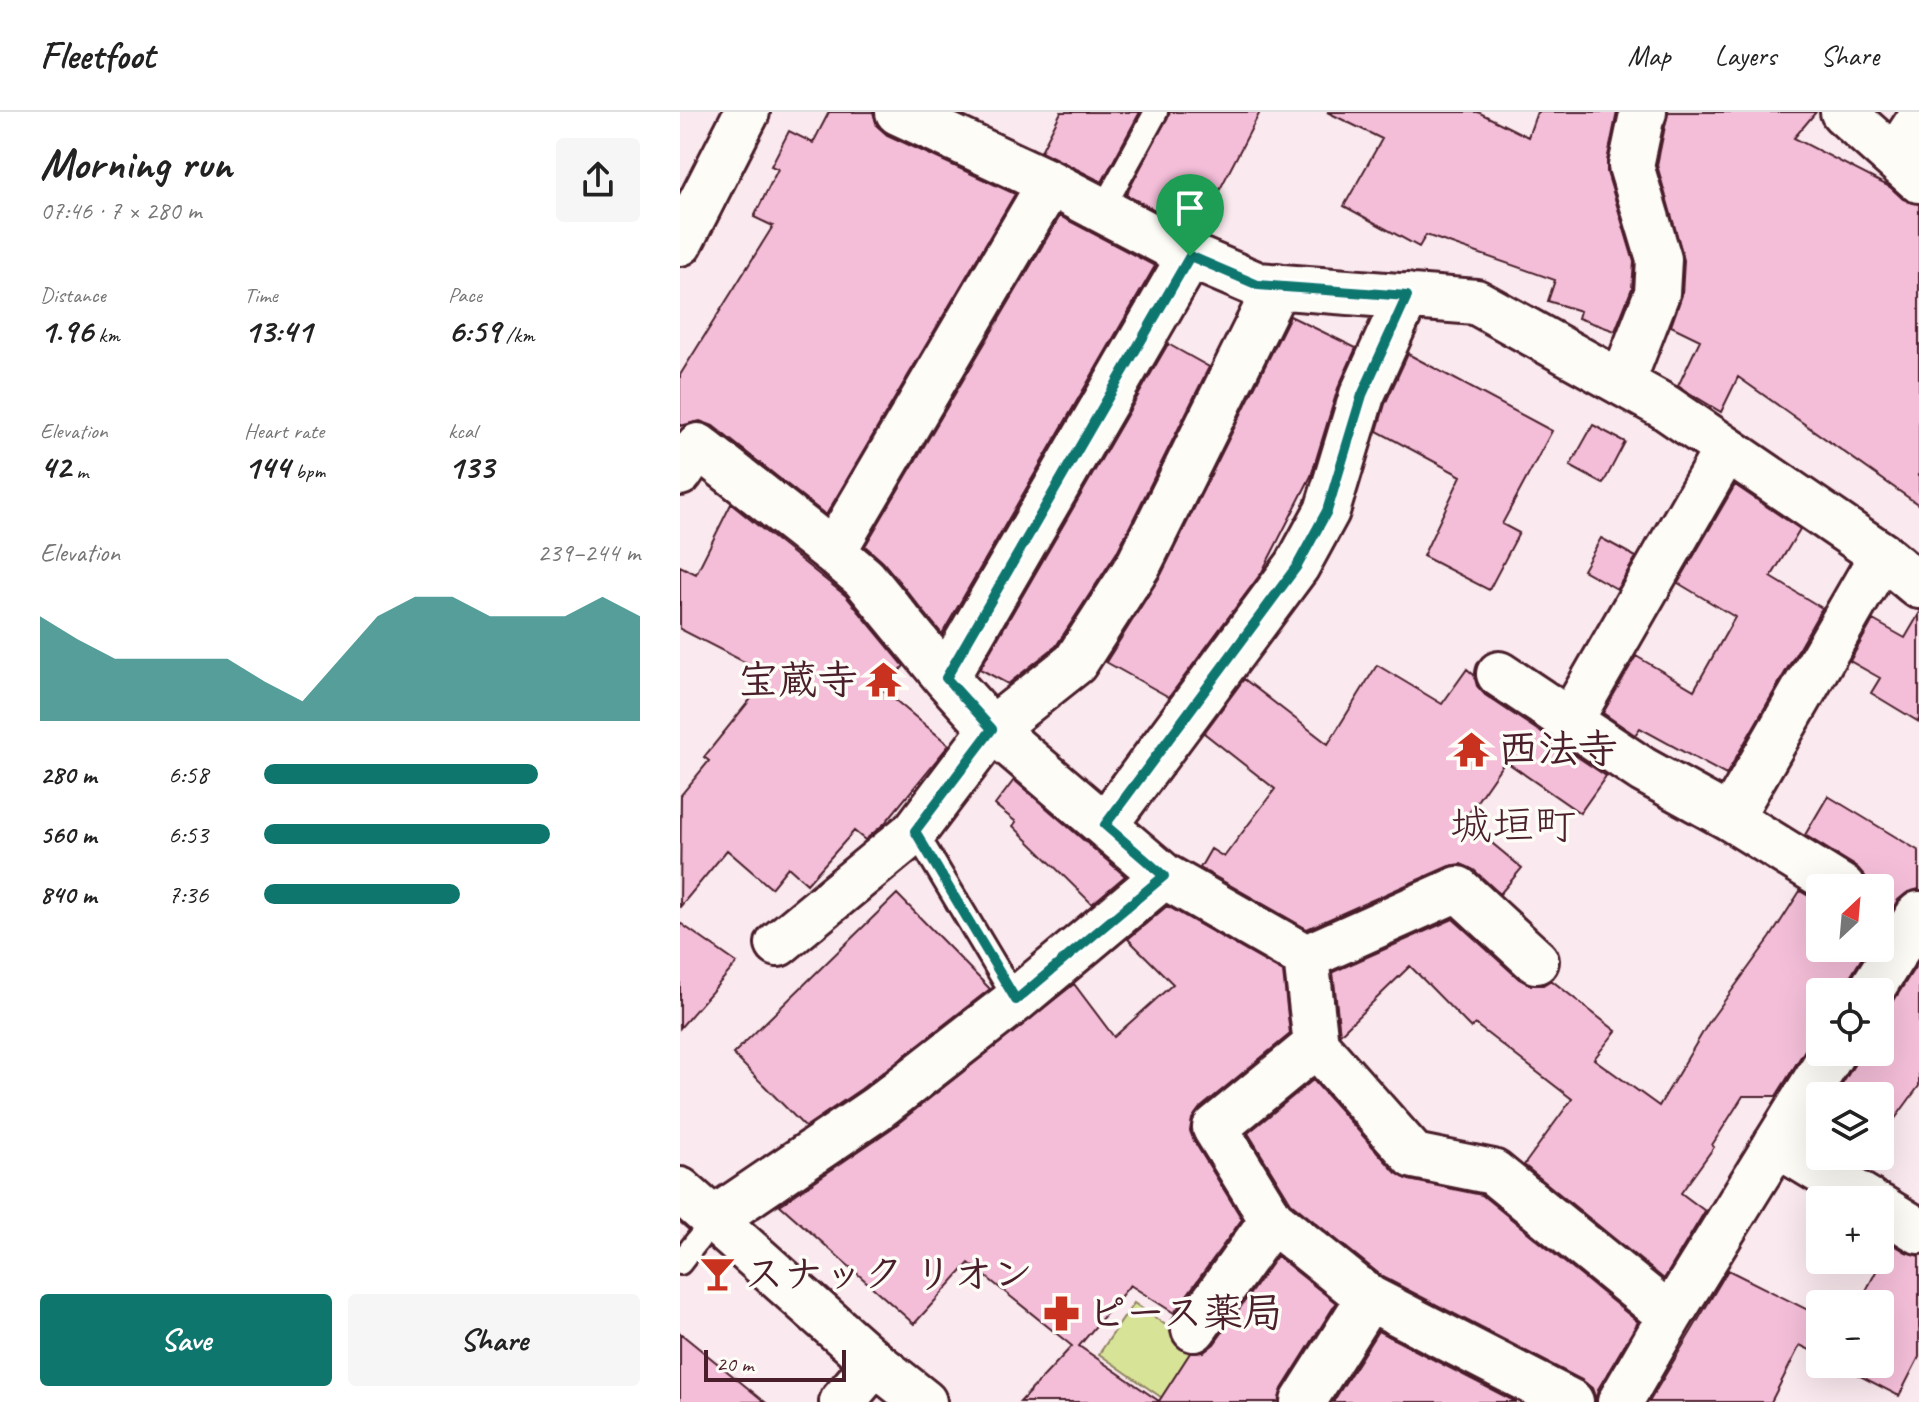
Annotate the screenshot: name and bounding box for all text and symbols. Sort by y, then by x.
text: Fleetfoot [40,32,155,79]
text: Map [1628,38,1671,73]
text: Layers [1715,38,1776,73]
text: Share [1820,38,1879,73]
text: Morning run [40,136,232,191]
button: share [556,138,640,222]
pin [1156,174,1224,256]
icon: arrive [1168,186,1212,230]
text: 07:46 · 7 × 280 m [40,194,201,227]
text: Distance [40,281,106,309]
text: Time [244,281,278,309]
text: Pace [448,281,482,309]
text: 1.96 [40,309,93,352]
text: 13:41 [244,309,312,352]
text: 6:59 [448,309,500,352]
text: km [93,321,120,349]
text: /km [500,321,534,349]
text: Elevation [40,417,108,445]
text: Heart rate [244,417,324,445]
text: kcal [448,417,477,445]
text: 42 [40,445,71,488]
text: 144 [244,445,290,488]
text: 133 [448,445,494,488]
text: m [71,457,88,485]
text: bpm [290,457,325,485]
text: Elevation [40,536,120,569]
text: 239–244 m [537,536,640,569]
place label: 宝蔵寺 [738,655,858,705]
temple icon: 宝蔵寺 [865,661,903,699]
place label: 西法寺 [1498,724,1618,774]
temple icon: 西法寺 [1453,730,1491,768]
text: 280 m [40,758,96,791]
text: 6:58 [168,758,208,791]
district label: 城垣町 [1450,799,1576,852]
text: 560 m [40,818,96,851]
text: 6:53 [168,818,208,851]
north arrow [1806,874,1894,962]
map controls [1806,874,1894,1378]
text: 840 m [40,878,96,911]
text: 7:36 [168,878,208,911]
button: locate [1806,978,1894,1066]
button: layers [1806,1082,1894,1170]
button: + [1806,1186,1894,1274]
place label: スナック リオン [744,1249,1033,1299]
bar icon: スナック リオン [699,1255,737,1293]
place label: ピース薬局 [1087,1288,1283,1338]
button: − [1806,1290,1894,1378]
button: Save [40,1294,332,1386]
button: Share [348,1294,640,1386]
pharmacy icon: ピース薬局 [1042,1294,1080,1332]
scale bar [704,1346,846,1382]
text: 20 m [716,1350,753,1378]

